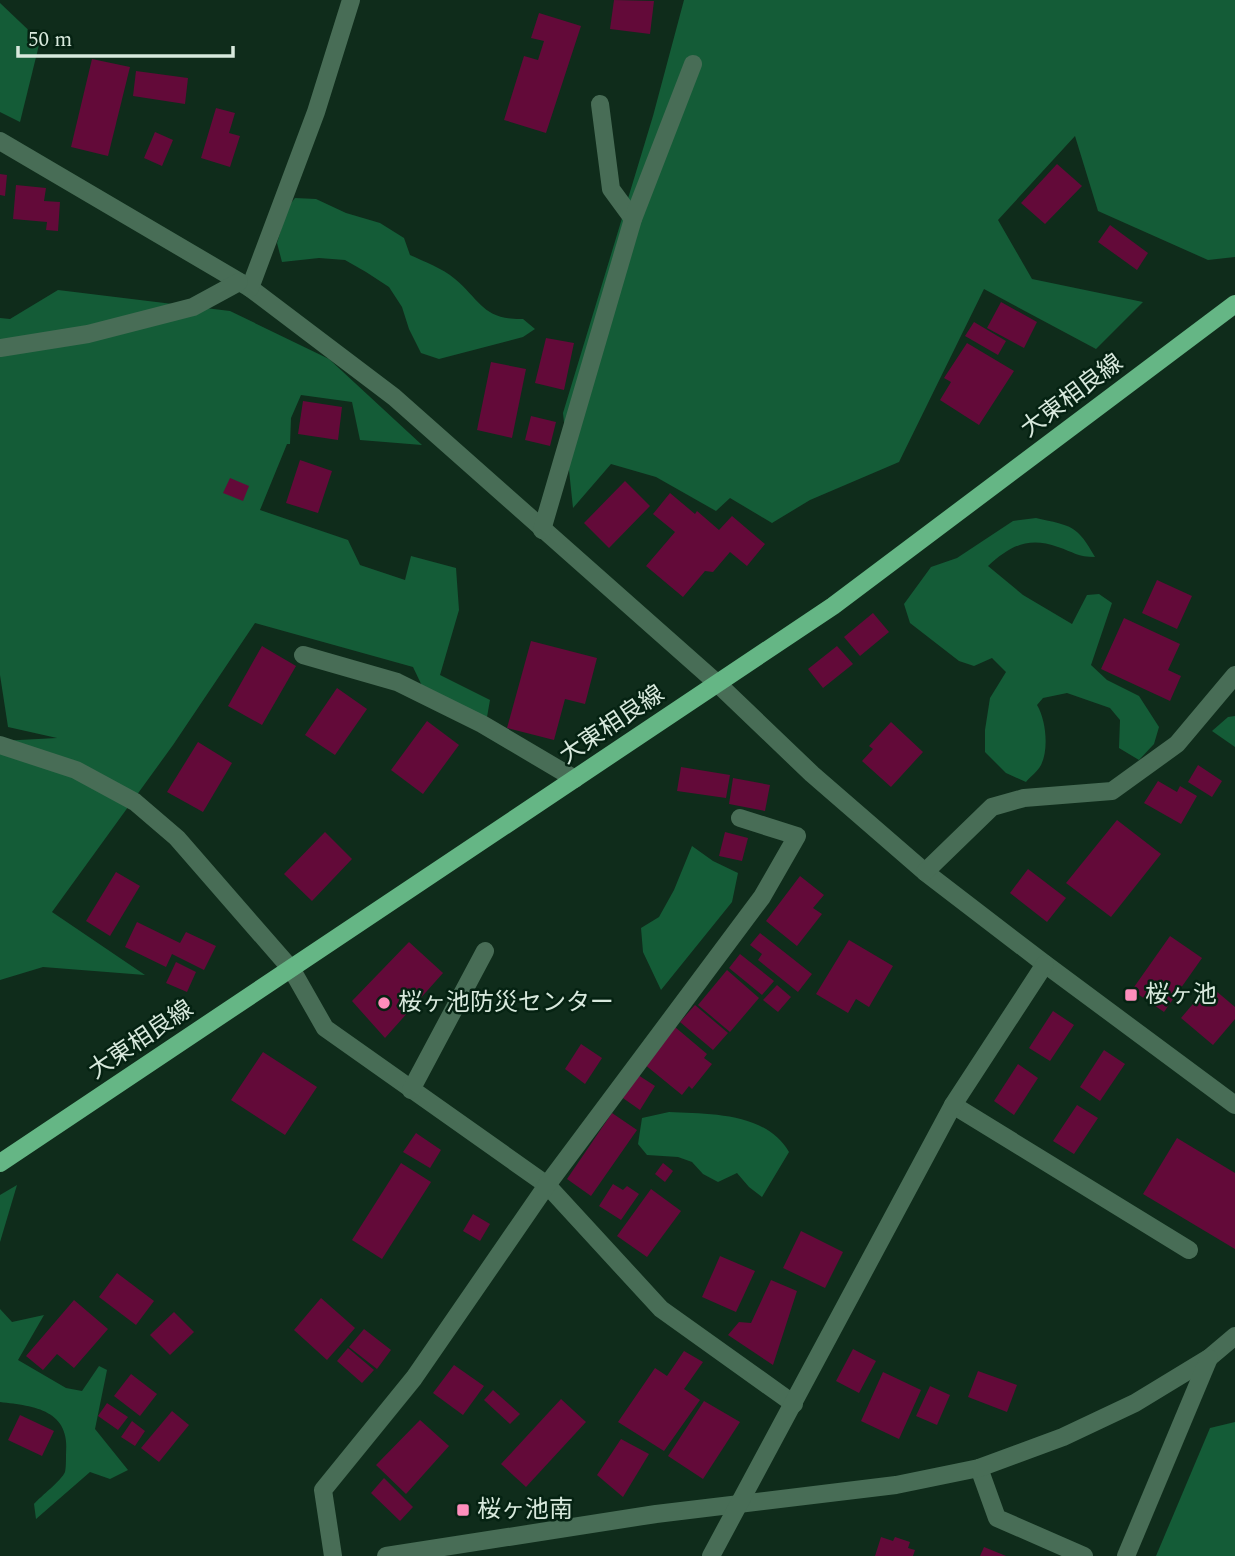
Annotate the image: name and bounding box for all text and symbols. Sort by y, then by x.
scale bar [18,14,233,58]
text: 50 m [28,24,72,56]
street label: 大東相良線 [1013,346,1131,446]
street label: 大東相良線 [552,677,672,773]
place label: 桜ヶ池 [1145,977,1217,1013]
place label: 桜ヶ池防災センター [398,985,614,1021]
marker: 桜ヶ池 [1123,987,1139,1003]
street label: 大東相良線 [81,992,201,1088]
marker: 桜ヶ池防災センター [376,995,392,1011]
place label: 桜ヶ池南 [477,1492,573,1528]
marker: 桜ヶ池南 [455,1502,471,1518]

